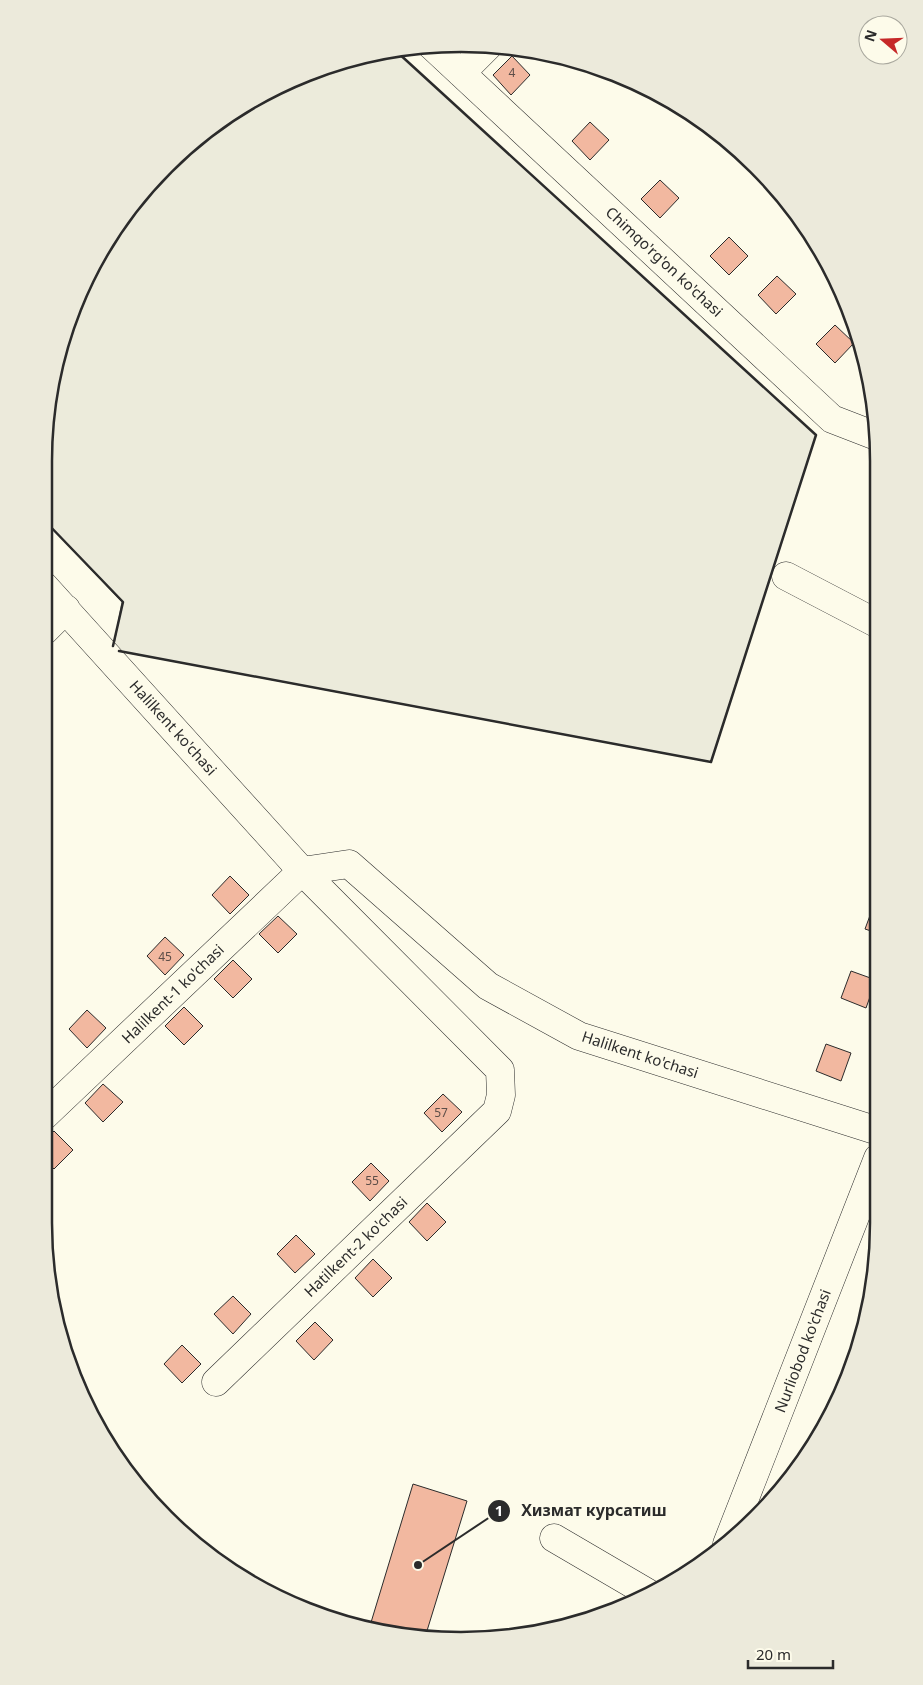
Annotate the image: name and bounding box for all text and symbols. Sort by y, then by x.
north arrow [858,15,908,65]
text: N [859,27,881,44]
house number: 4 [509,64,516,81]
street label: Chimqo'rg'on ko'chasi [602,202,727,321]
street label: Halilkent ko'chasi [126,675,222,779]
street label: Halilkent-1 ko'chasi [117,939,228,1047]
house number: 45 [158,948,172,965]
street label: Halilkent ko'chasi [579,1026,701,1082]
house number: 57 [434,1104,448,1121]
house number: 55 [365,1172,379,1189]
street label: Hatilkent-2 ko'chasi [299,1192,411,1301]
street label: Nurliobod ko'chasi [769,1286,835,1415]
callout: Хизмат курсатиш [486,1495,677,1526]
text: Хизмат курсатиш [521,1499,667,1521]
text: 1 [495,1500,503,1520]
scale bar [748,1638,833,1670]
text: 20 m [756,1644,791,1664]

